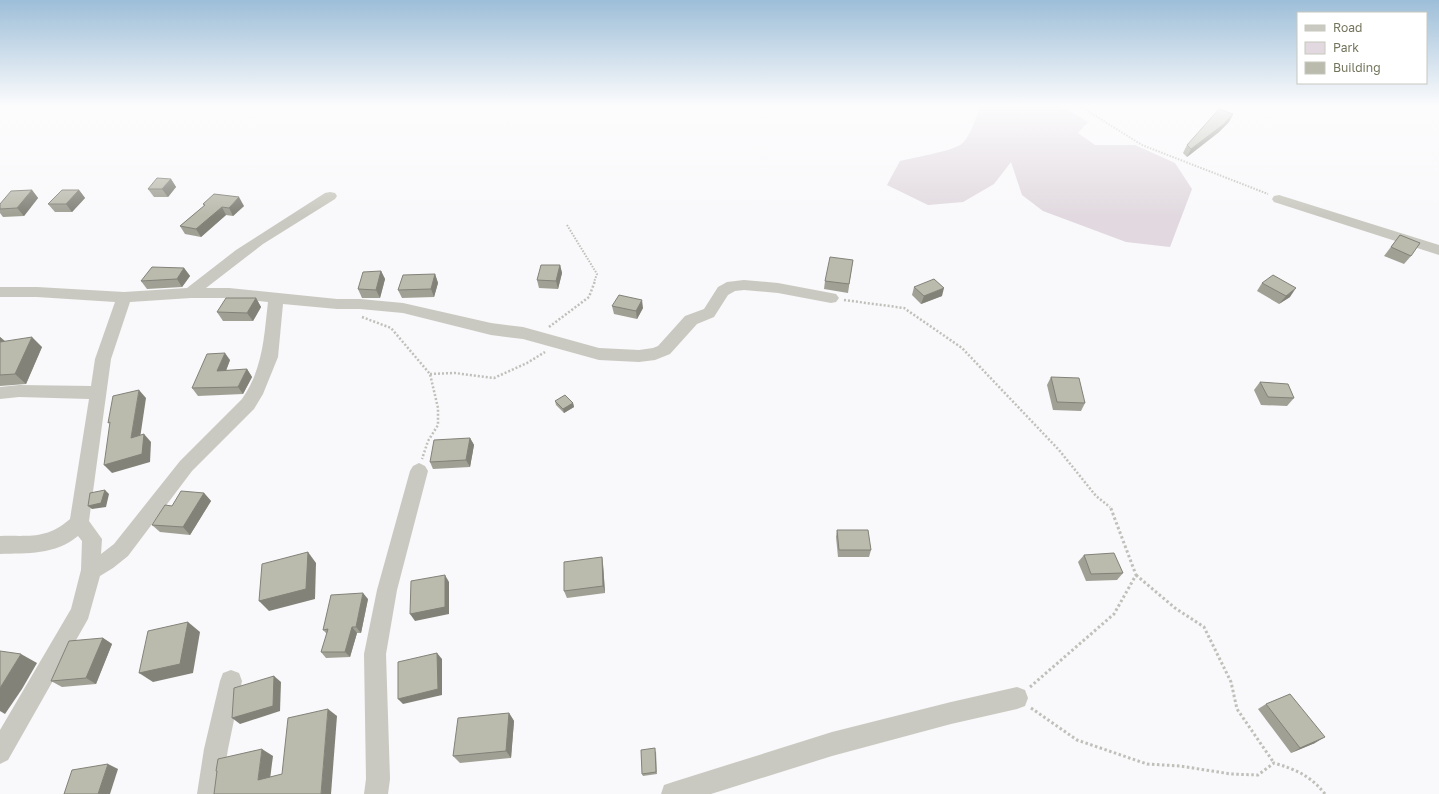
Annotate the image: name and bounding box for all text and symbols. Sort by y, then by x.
legend [1297,12,1427,84]
text: Road [1333,20,1362,35]
text: Park [1333,40,1359,55]
text: Building [1333,60,1381,75]

